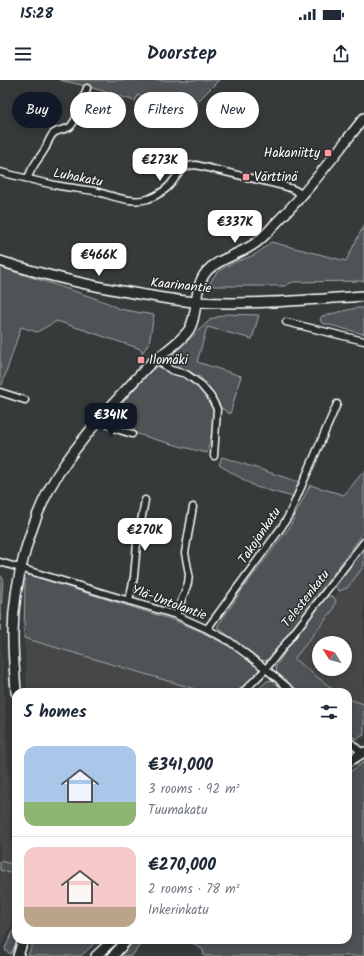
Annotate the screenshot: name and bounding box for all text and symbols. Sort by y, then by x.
text: 15:28 [20,2,53,26]
text: Doorstep [147,40,217,69]
icon: menu [12,43,34,65]
icon: share [330,43,352,65]
chip: Buy [12,92,62,128]
chip: Rent [70,92,126,128]
chip: Filters [134,92,198,128]
chip: New [206,92,259,128]
place label: Hakaniitty [264,143,321,164]
pin: €273K [132,148,188,182]
marker: Hakaniitty [323,148,333,158]
text: €273K [142,150,178,171]
street label: Luhakatu [52,163,105,193]
place label: Värttinä [254,167,298,188]
marker: Värttinä [241,172,251,182]
pin: €337K [207,210,263,244]
text: €337K [217,212,253,233]
pin: €466K [71,243,127,277]
text: €466K [80,245,118,266]
street label: Kaarinantie [149,272,213,300]
place label: Ilomäki [149,350,189,371]
marker: Ilomäki [136,355,146,365]
pin: €341K [83,403,139,437]
text: €341K [94,405,128,426]
street label: Takojankatu [233,503,287,569]
pin: €270K [117,518,173,552]
text: €270K [127,520,163,541]
street label: Telestenkatu [277,565,336,633]
street label: Ylä-Untolantie [128,580,210,626]
north arrow [312,636,352,676]
map controls [312,636,352,676]
text: 5 homes [24,699,87,726]
icon: filters [318,701,340,723]
text: €341,000 [148,752,213,779]
icon: home [56,762,104,810]
text: 3 rooms · 92 m² [148,779,240,800]
text: Tuumakatu [148,800,207,821]
text: €270,000 [148,852,216,879]
icon: home [56,863,104,911]
text: 2 rooms · 78 m² [148,879,240,900]
text: Inkerinkatu [148,900,209,921]

